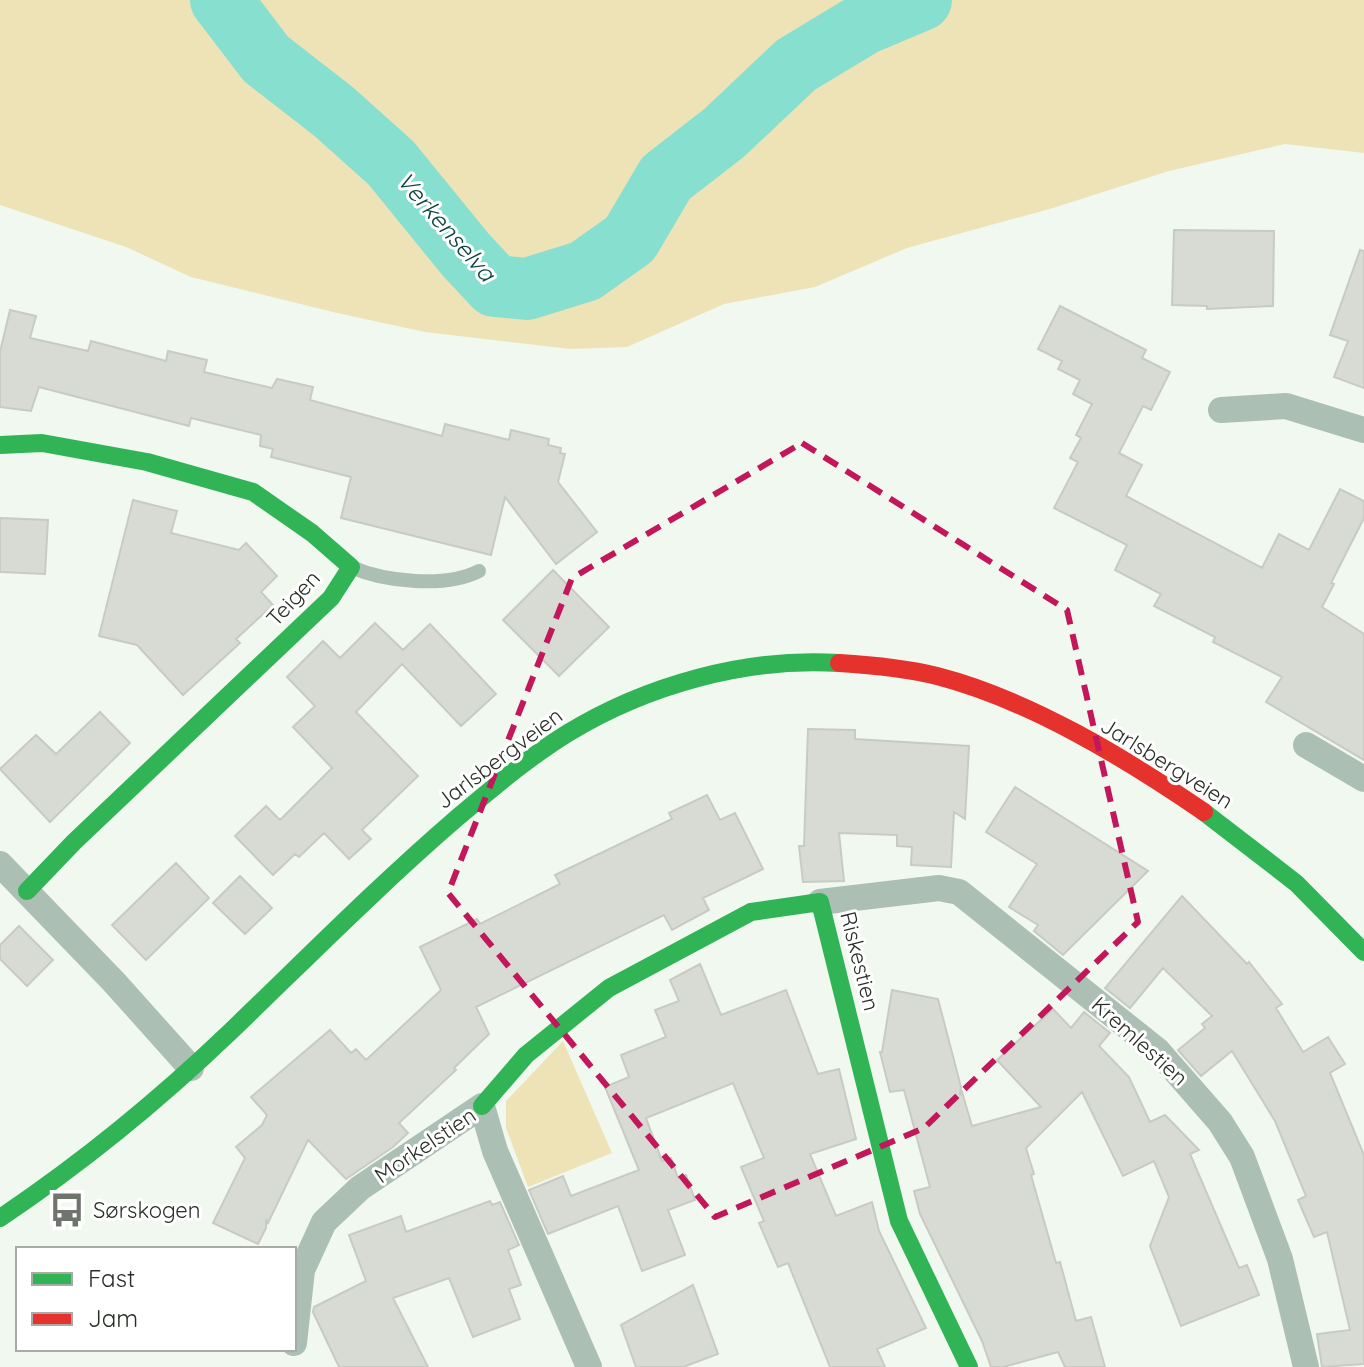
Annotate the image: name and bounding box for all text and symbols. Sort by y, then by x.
water label: Verkenselva [391,166,503,288]
street label: Teigen [260,564,326,632]
street label: Jarlsbergveien [430,701,568,815]
street label: Jarlsbergveien [1095,711,1239,815]
street label: Riskestien [834,909,886,1013]
street label: Kremlestien [1086,990,1194,1092]
street label: Morkelstien [369,1101,481,1189]
bus stop icon: Sørskogen [48,1191,86,1229]
place label: Sørskogen [93,1196,200,1224]
legend [16,1247,296,1351]
text: Fast [88,1263,135,1293]
text: Jam [88,1303,138,1333]

